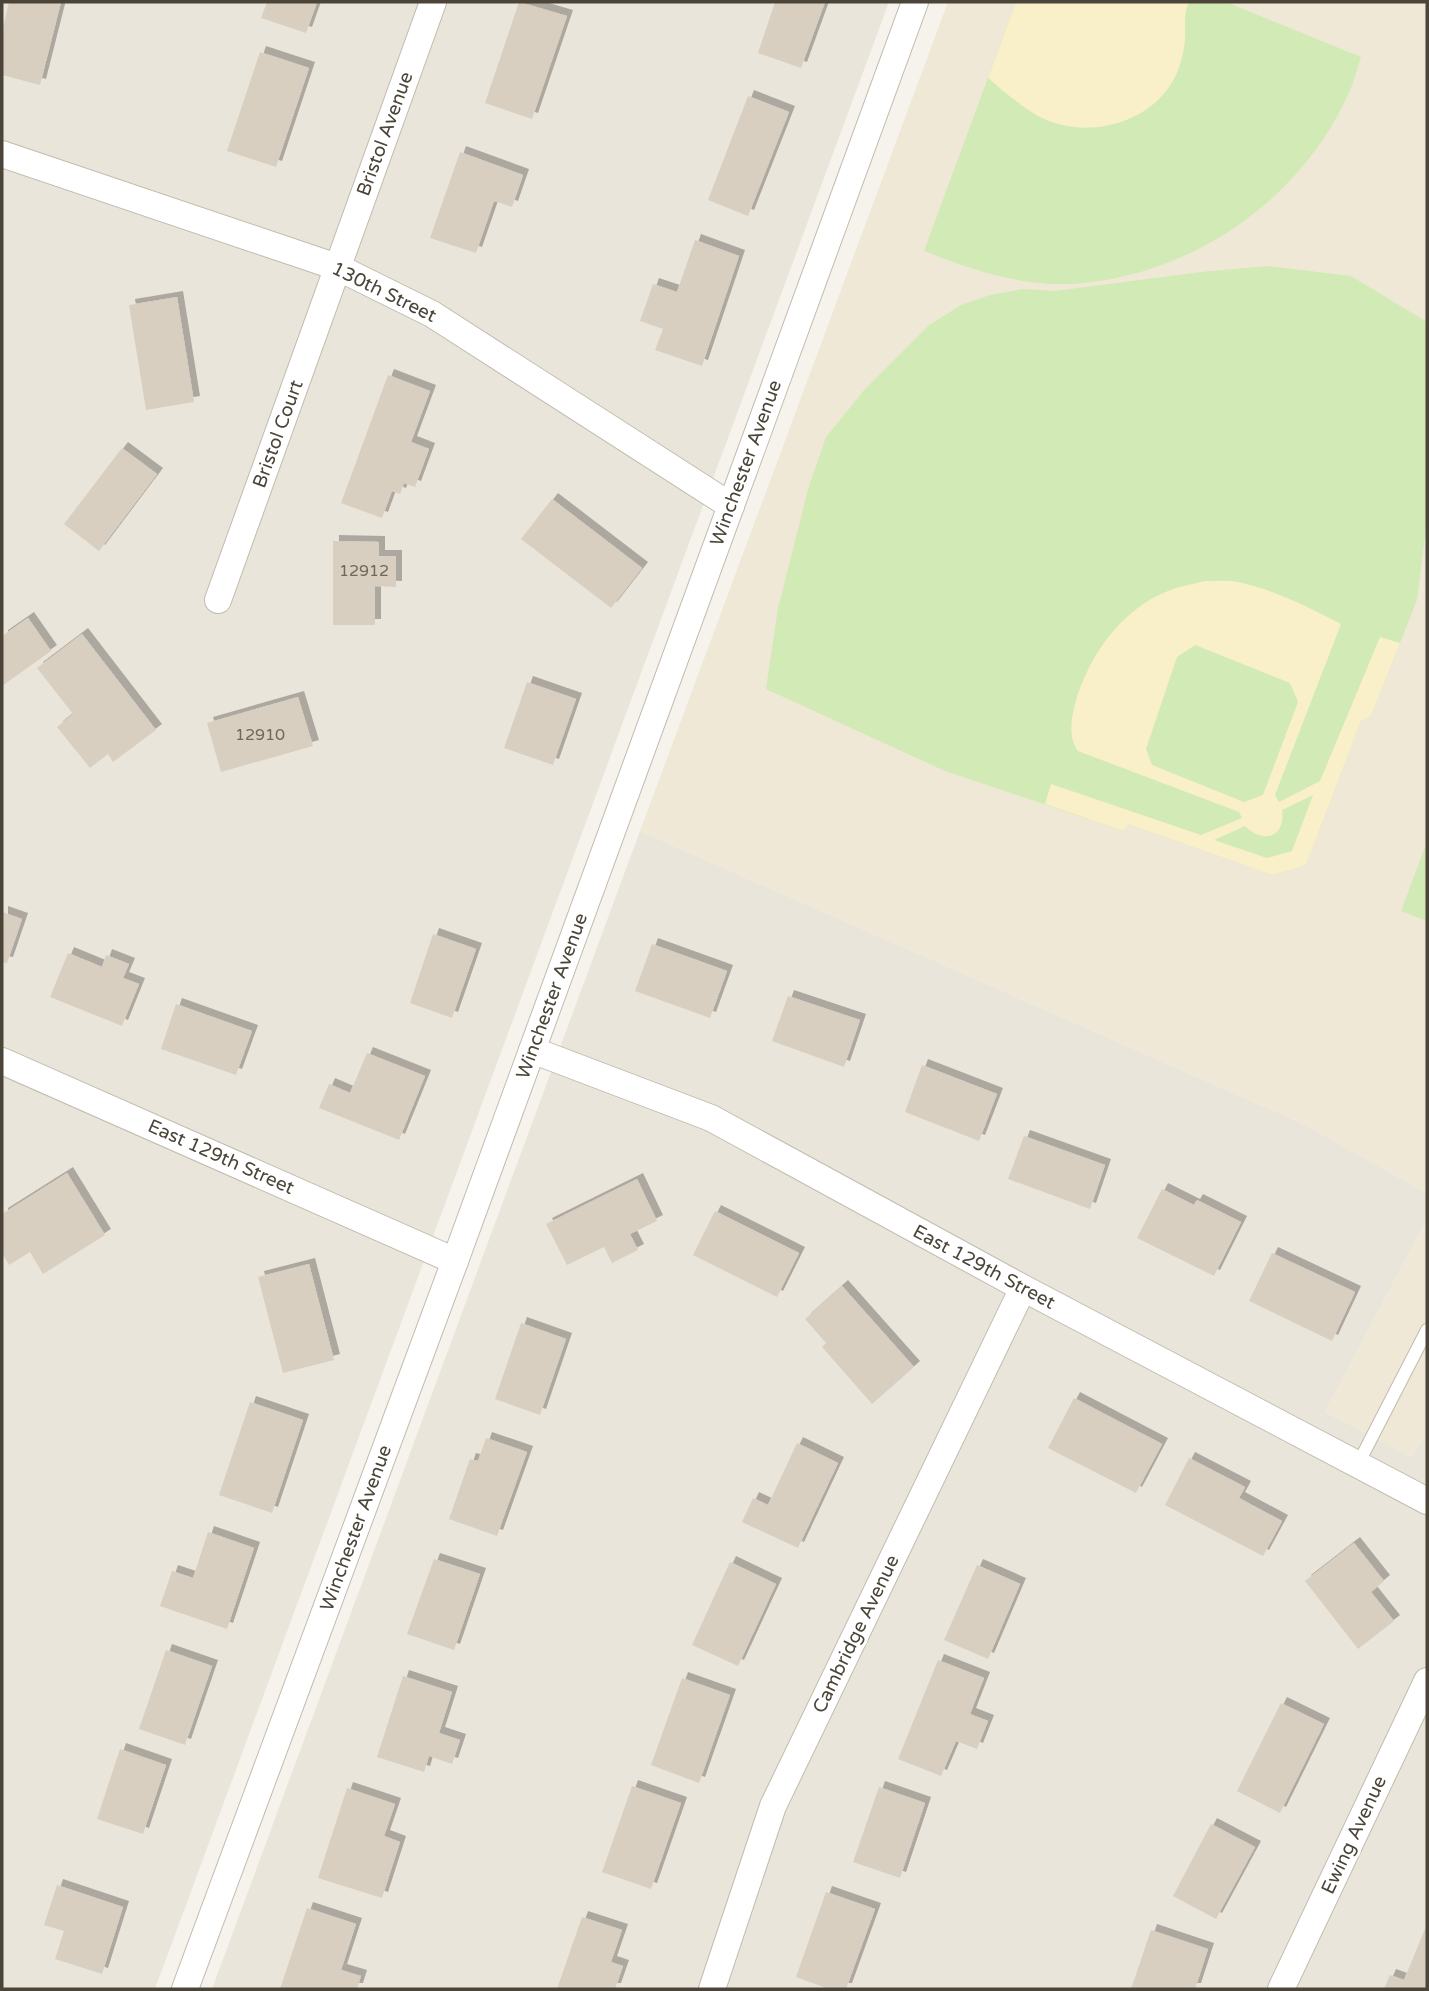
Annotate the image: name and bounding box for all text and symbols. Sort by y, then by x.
street label: Bristol Avenue [352,69,418,199]
street label: 130th Street [328,257,440,327]
street label: Bristol Court [248,377,308,491]
street label: Winchester Avenue [706,377,786,549]
house number: 12912 [339,561,389,581]
house number: 12910 [235,725,285,745]
street label: Winchester Avenue [512,910,592,1082]
street label: East 129th Street [144,1115,298,1199]
street label: East 129th Street [909,1220,1059,1314]
street label: Winchester Avenue [316,1442,396,1614]
street label: Cambridge Avenue [808,1551,904,1717]
street label: Ewing Avenue [1317,1772,1391,1898]

